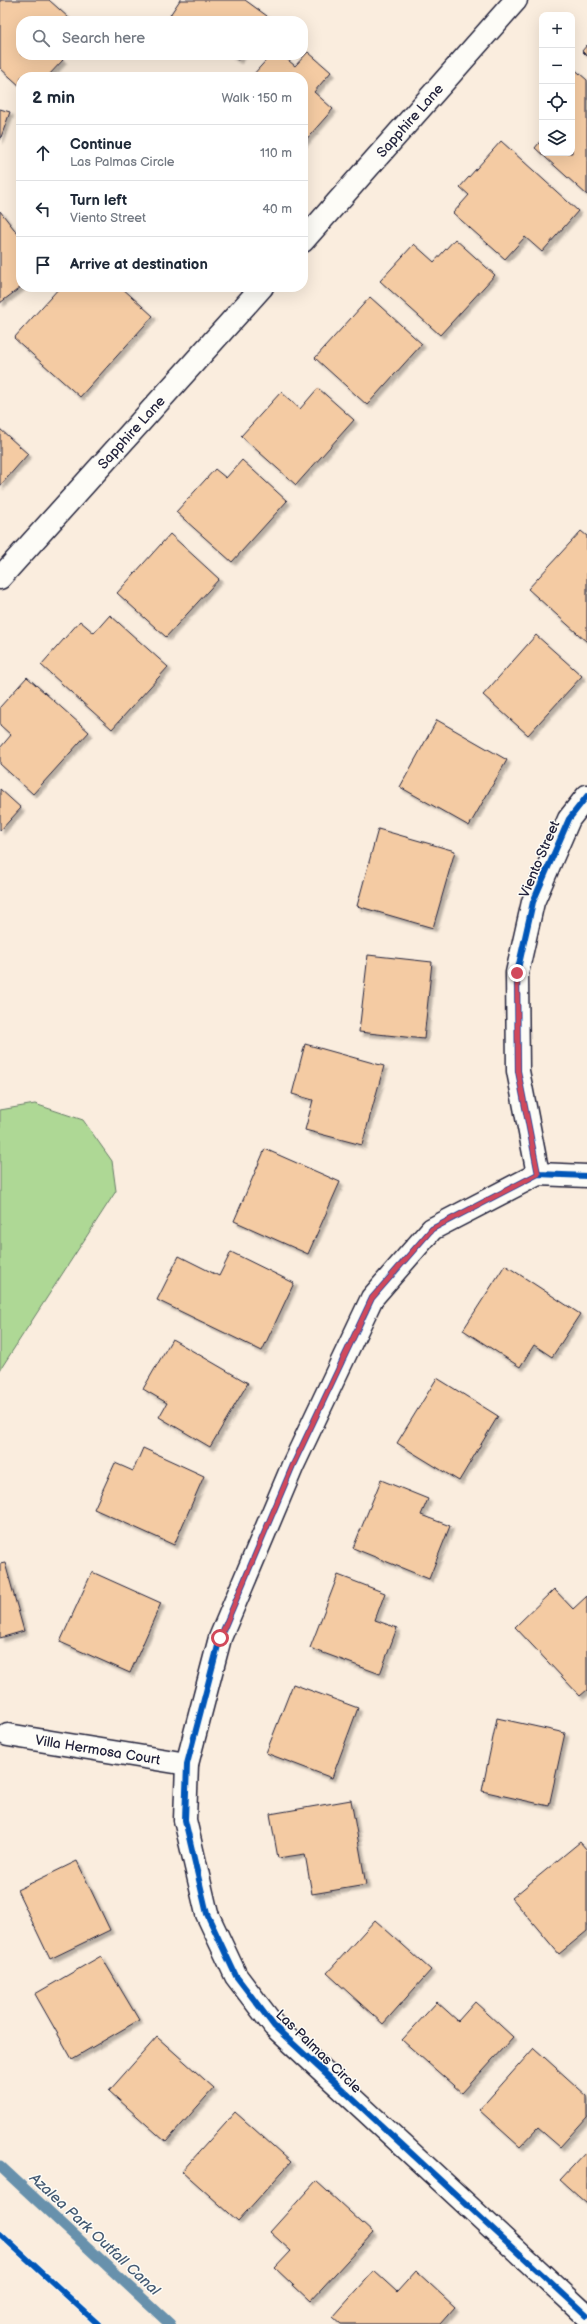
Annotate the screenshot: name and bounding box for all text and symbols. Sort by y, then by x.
map controls [539,12,575,156]
button: + [539,12,575,48]
search box [16,16,308,60]
icon: search [30,27,52,49]
text: Search here [62,29,145,48]
button: − [539,48,575,84]
street label: Sapphire Lane [373,80,447,161]
button: locate [539,84,575,120]
text: 2 min [32,88,75,108]
text: Walk · 150 m [221,90,292,106]
button: layers [539,120,575,156]
text: Continue [70,135,132,154]
icon: ahead [32,142,54,164]
text: 110 m [260,145,292,161]
text: Las Palmas Circle [70,154,175,170]
text: Turn left [70,191,127,210]
icon: left [32,198,54,220]
text: 40 m [262,201,292,217]
text: Viento Street [70,210,146,226]
icon: arrive [32,254,54,276]
text: Arrive at destination [70,255,208,274]
street label: Sapphire Lane [94,393,169,473]
street label: Viento Street [516,818,564,900]
route end [508,964,526,982]
route start [211,1629,229,1647]
street label: Villa Hermosa Court [34,1732,162,1769]
street label: Las Palmas Circle [272,2006,365,2097]
water label: Azalea Park Outfall Canal [25,2168,164,2300]

